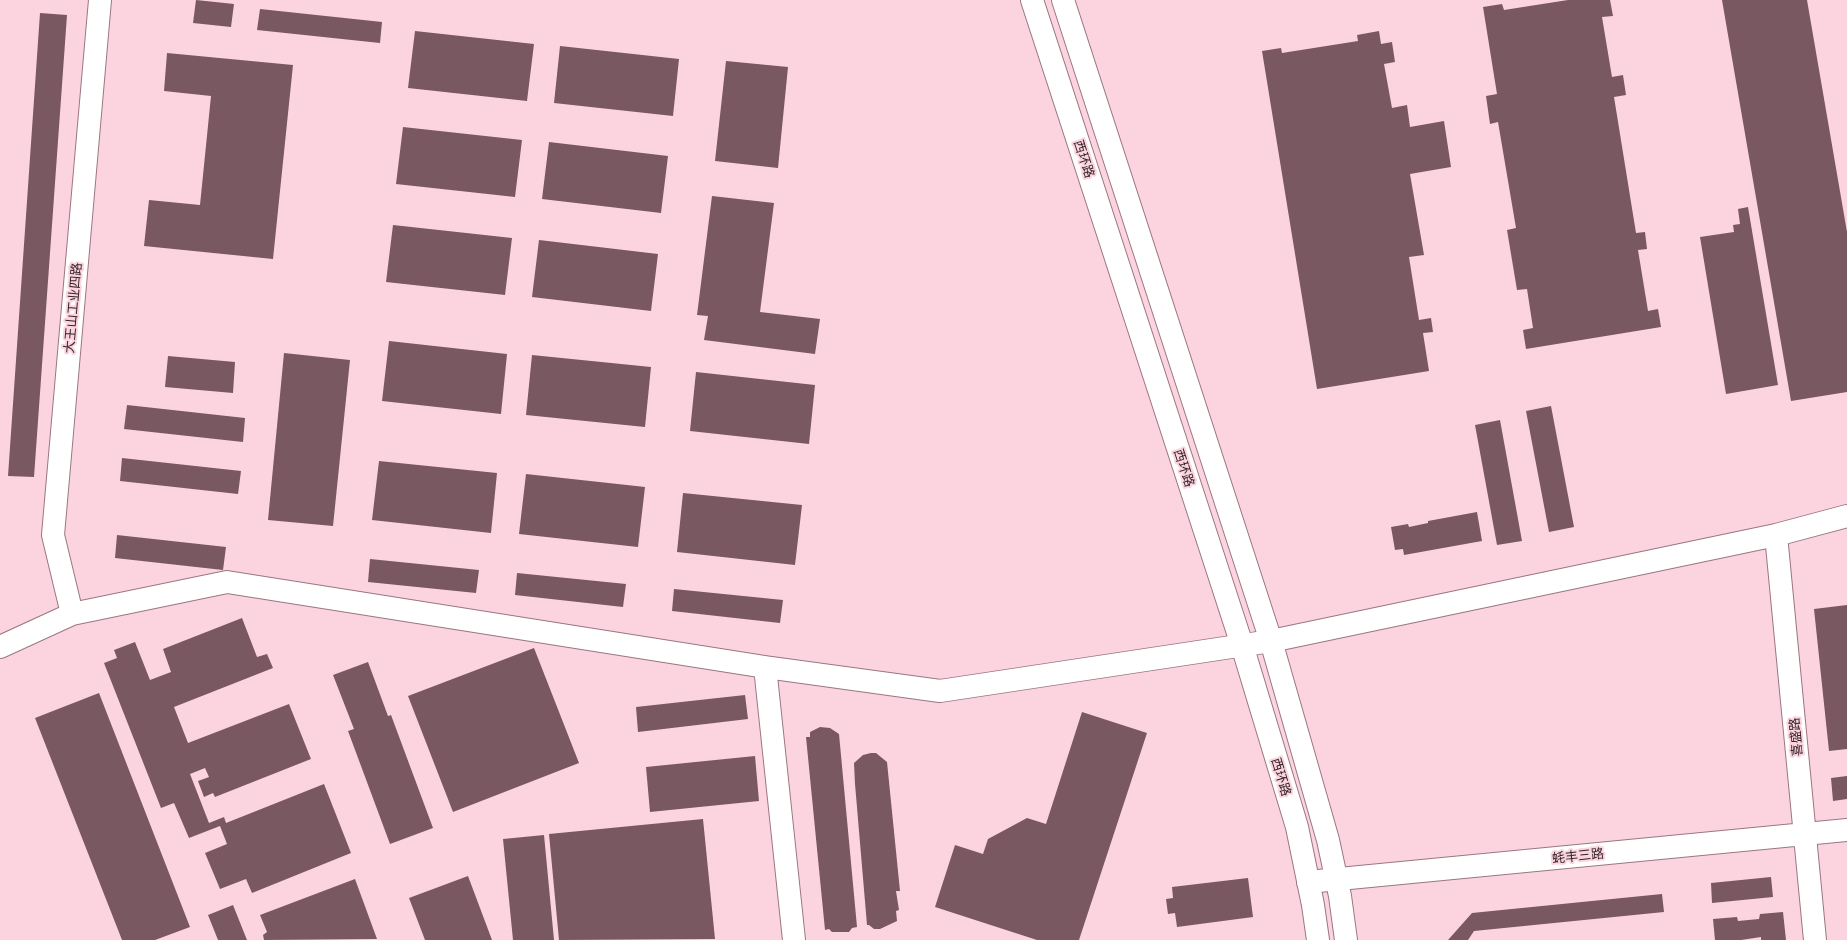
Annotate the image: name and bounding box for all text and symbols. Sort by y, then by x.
street label: 西环路 [1071,138,1097,180]
street label: 大王山工业四路 [61,262,85,354]
street label: 西环路 [1171,447,1197,489]
street label: 喜盛路 [1787,717,1805,757]
street label: 西环路 [1268,756,1294,798]
street label: 蚝丰三路 [1551,846,1605,866]

